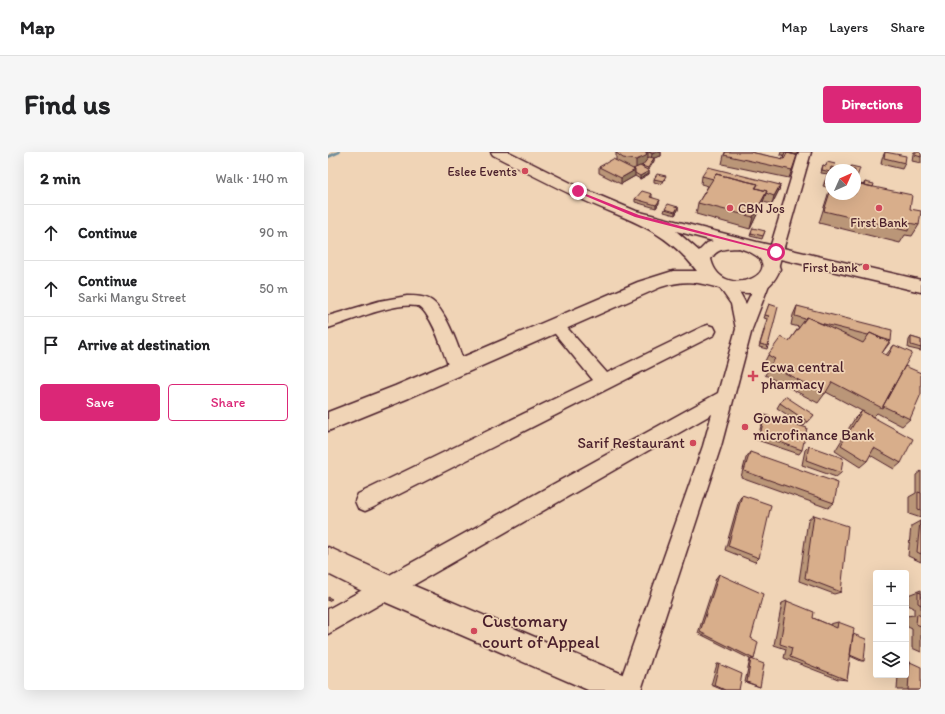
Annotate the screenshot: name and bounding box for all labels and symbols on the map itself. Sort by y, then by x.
place label: Eslee Events [447,164,517,179]
north arrow [825,164,861,200]
marker: Eslee Events [520,166,530,176]
route end [569,182,587,200]
place label: CBN Jos [738,201,785,216]
marker: CBN Jos [725,203,735,213]
marker: First Bank [874,203,884,213]
place label: First Bank [850,215,908,230]
route start [767,243,785,261]
place label: First bank [802,260,858,275]
marker: First bank [861,262,871,272]
place label: Ecwa central pharmacy [761,358,845,393]
marker: Ecwa central pharmacy [748,371,758,381]
place label: Gowans microfinance Bank [753,409,875,444]
marker: Gowans microfinance Bank [740,422,750,432]
place label: Sarif Restaurant [577,434,685,452]
marker: Sarif Restaurant [688,438,698,448]
place label: Customary court of Appeal [482,610,600,653]
marker: Customary court of Appeal [469,626,479,636]

